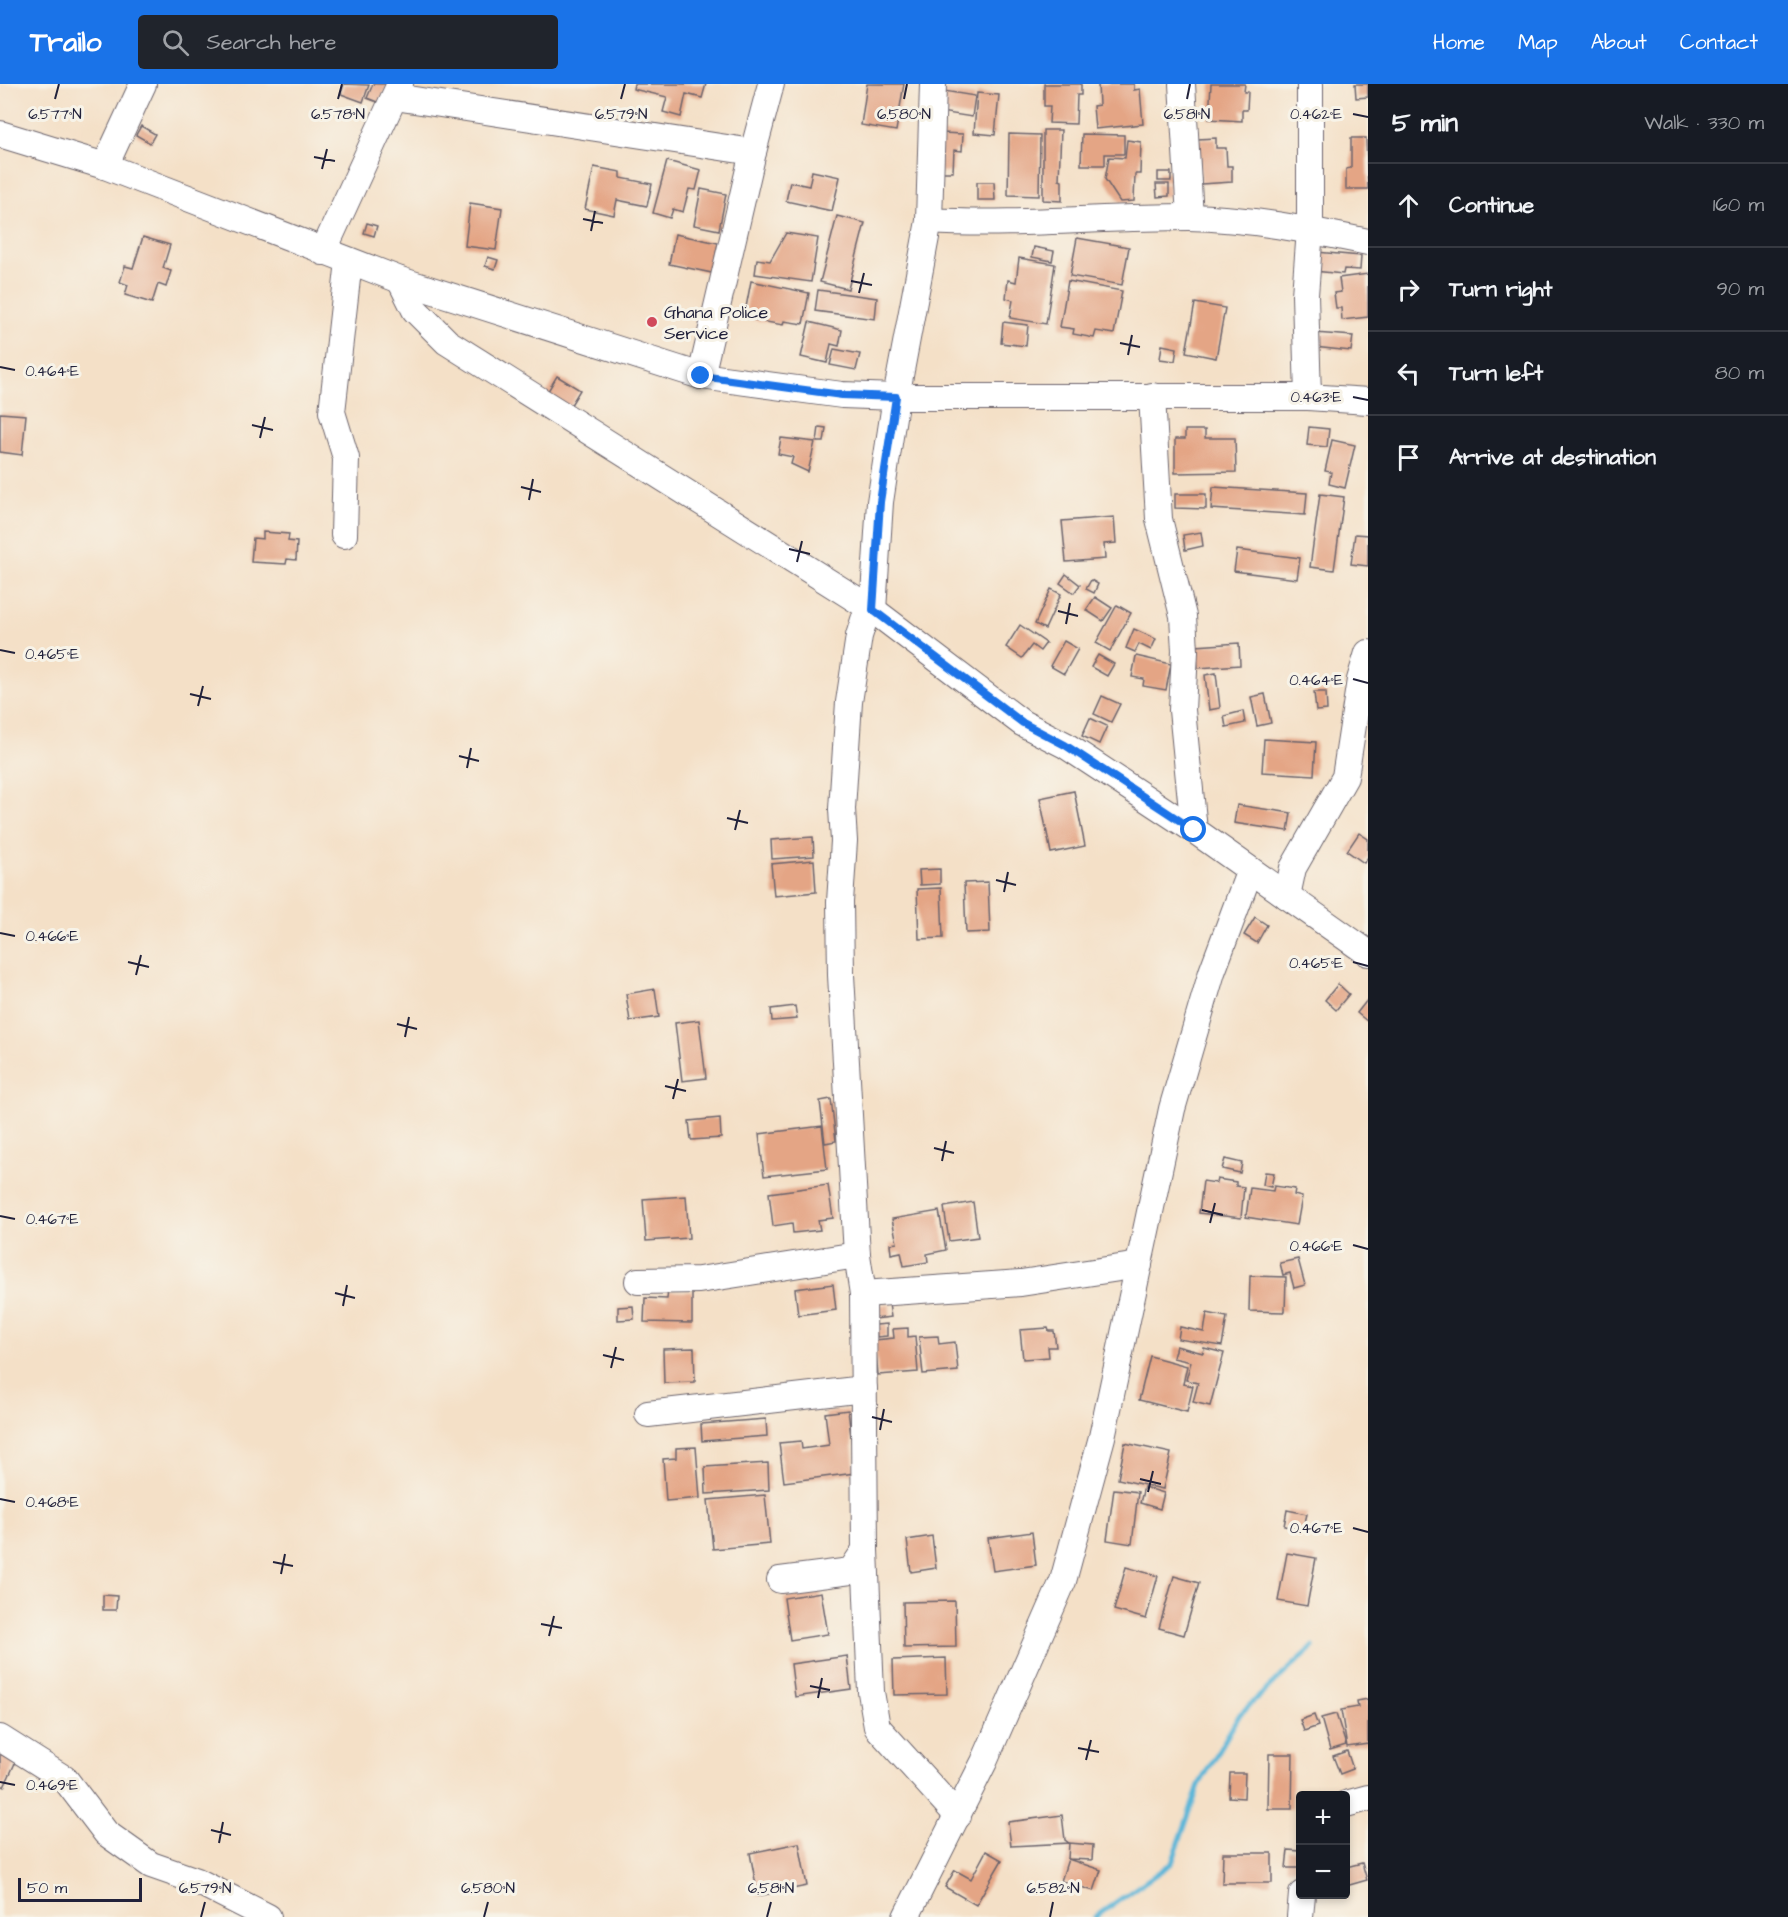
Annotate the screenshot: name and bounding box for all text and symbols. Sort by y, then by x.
search box [138,15,558,69]
text: Trailo [30,23,102,62]
icon: search [159,26,192,59]
text: Search here [207,27,336,58]
text: Home [1433,28,1485,57]
text: Map [1518,28,1558,57]
text: About [1591,28,1647,57]
text: Contact [1680,28,1758,57]
text: 6.577°N [28,104,82,125]
text: 6.578°N [311,104,365,125]
text: 6.579°N [595,104,647,125]
text: 6.580°N [877,104,931,125]
text: 6.581°N [1164,104,1210,125]
text: 0.462°E [1290,104,1342,125]
text: 5 min [1392,105,1458,141]
text: Walk · 330 m [1644,109,1764,137]
icon: ahead [1392,189,1425,222]
text: Continue [1449,190,1534,221]
text: 160 m [1713,191,1764,219]
icon: right [1392,273,1425,306]
text: Turn right [1449,274,1552,305]
text: 90 m [1716,275,1764,303]
place label: Ghana Police Service [664,300,768,346]
marker: Ghana Police Service [645,315,659,329]
icon: left [1392,357,1425,390]
text: Turn left [1449,358,1543,389]
text: 80 m [1715,359,1764,387]
text: 0.464°E [25,361,79,382]
route end [687,362,713,388]
text: 0.463°E [1291,387,1342,408]
icon: arrive [1392,441,1425,474]
text: Arrive at destination [1449,442,1656,473]
text: 0.465°E [25,644,79,665]
text: 0.464°E [1289,670,1343,691]
route start [1180,816,1206,842]
text: 0.466°E [26,926,79,947]
text: 0.465°E [1289,953,1343,974]
text: 0.467°E [26,1209,78,1230]
text: 0.466°E [1290,1236,1343,1257]
text: 0.468°E [25,1492,79,1513]
text: 0.467°E [1290,1518,1342,1539]
text: 0.469°E [26,1775,78,1796]
map controls [1296,1791,1350,1899]
button: + [1296,1791,1350,1845]
button: − [1296,1845,1350,1899]
scale bar [18,1875,142,1902]
text: 50 m [27,1877,67,1899]
text: 6.579°N [179,1878,231,1899]
text: 6.580°N [461,1878,515,1899]
text: 6.581°N [748,1878,794,1899]
text: 6.582°N [1026,1878,1080,1899]

